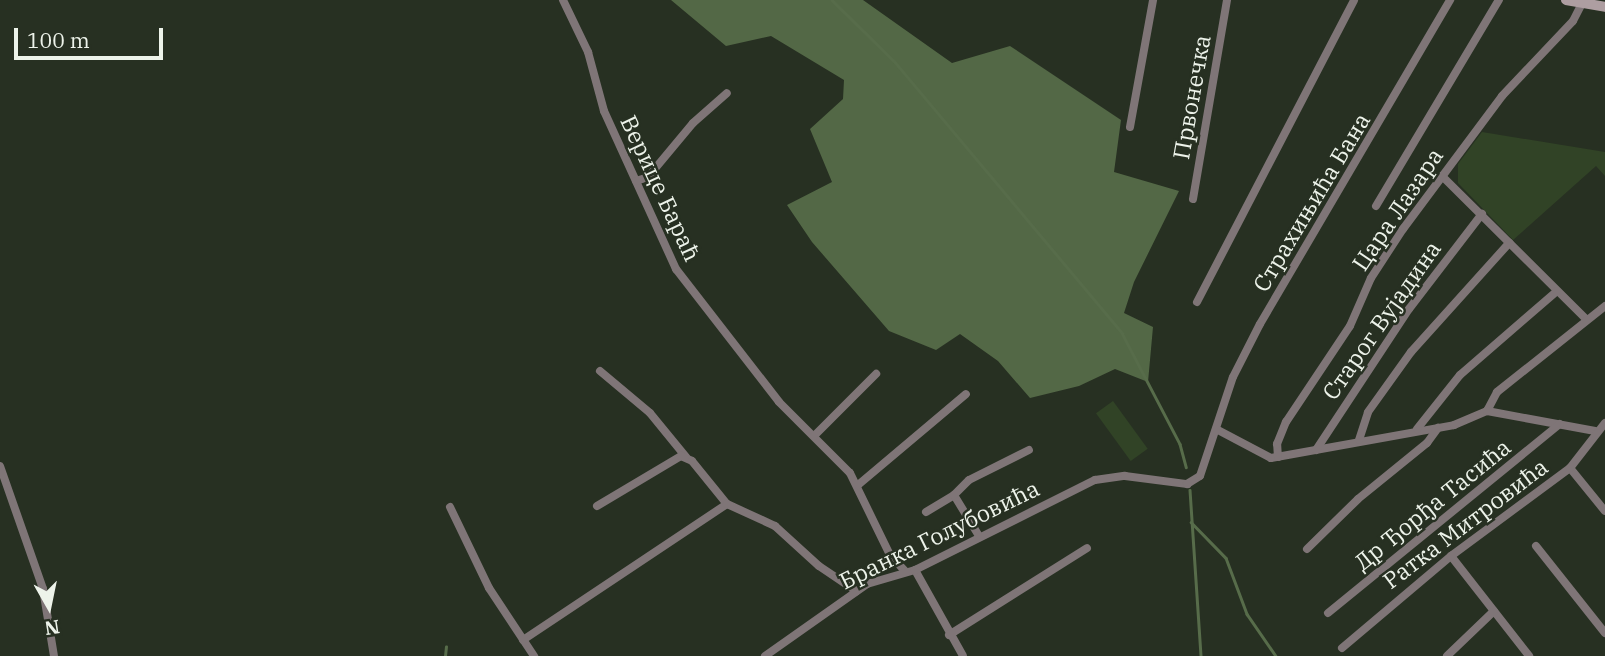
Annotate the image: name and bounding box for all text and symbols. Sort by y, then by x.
scale bar [18,14,166,58]
text: 100 m [27,26,90,54]
street label: Првонечка [1166,33,1216,161]
street label: Страхињића Бана [1247,108,1375,296]
street label: Верице Бараћ [615,111,707,265]
street label: Цара Лазара [1346,142,1448,276]
street label: Старог Вујадина [1316,235,1446,405]
street label: Др Ђорђа Тасића [1348,432,1516,576]
street label: Ратка Митровића [1377,452,1553,594]
street label: Бранка Голубовића [834,474,1044,594]
north arrow [14,572,84,642]
text: N [43,615,62,641]

